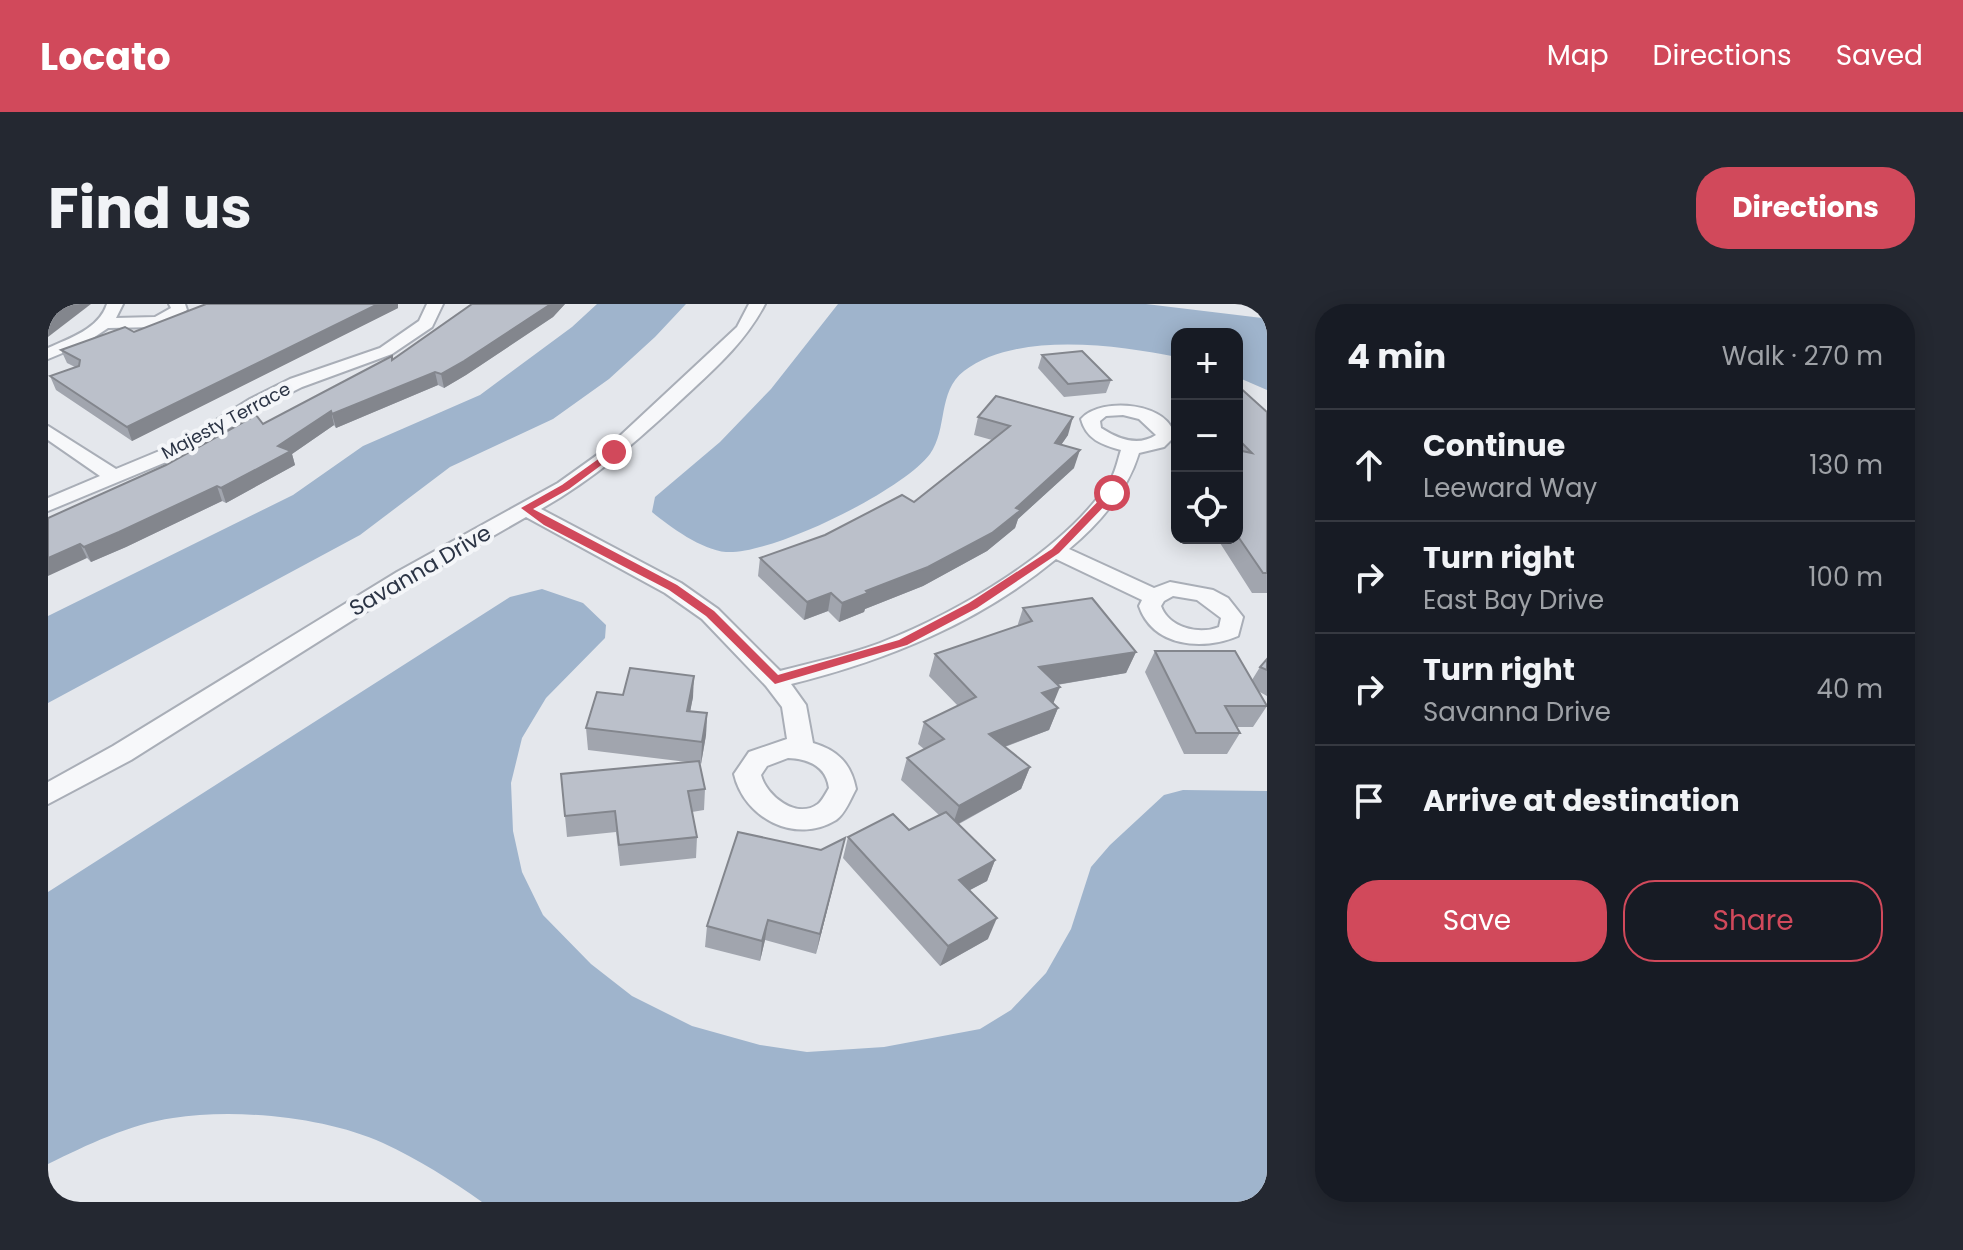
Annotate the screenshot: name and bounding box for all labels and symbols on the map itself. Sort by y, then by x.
street label: Majesty Terrace [157,376,295,465]
route end [596,434,632,470]
route start [1094,475,1130,511]
street label: Savanna Drive [344,517,497,624]

